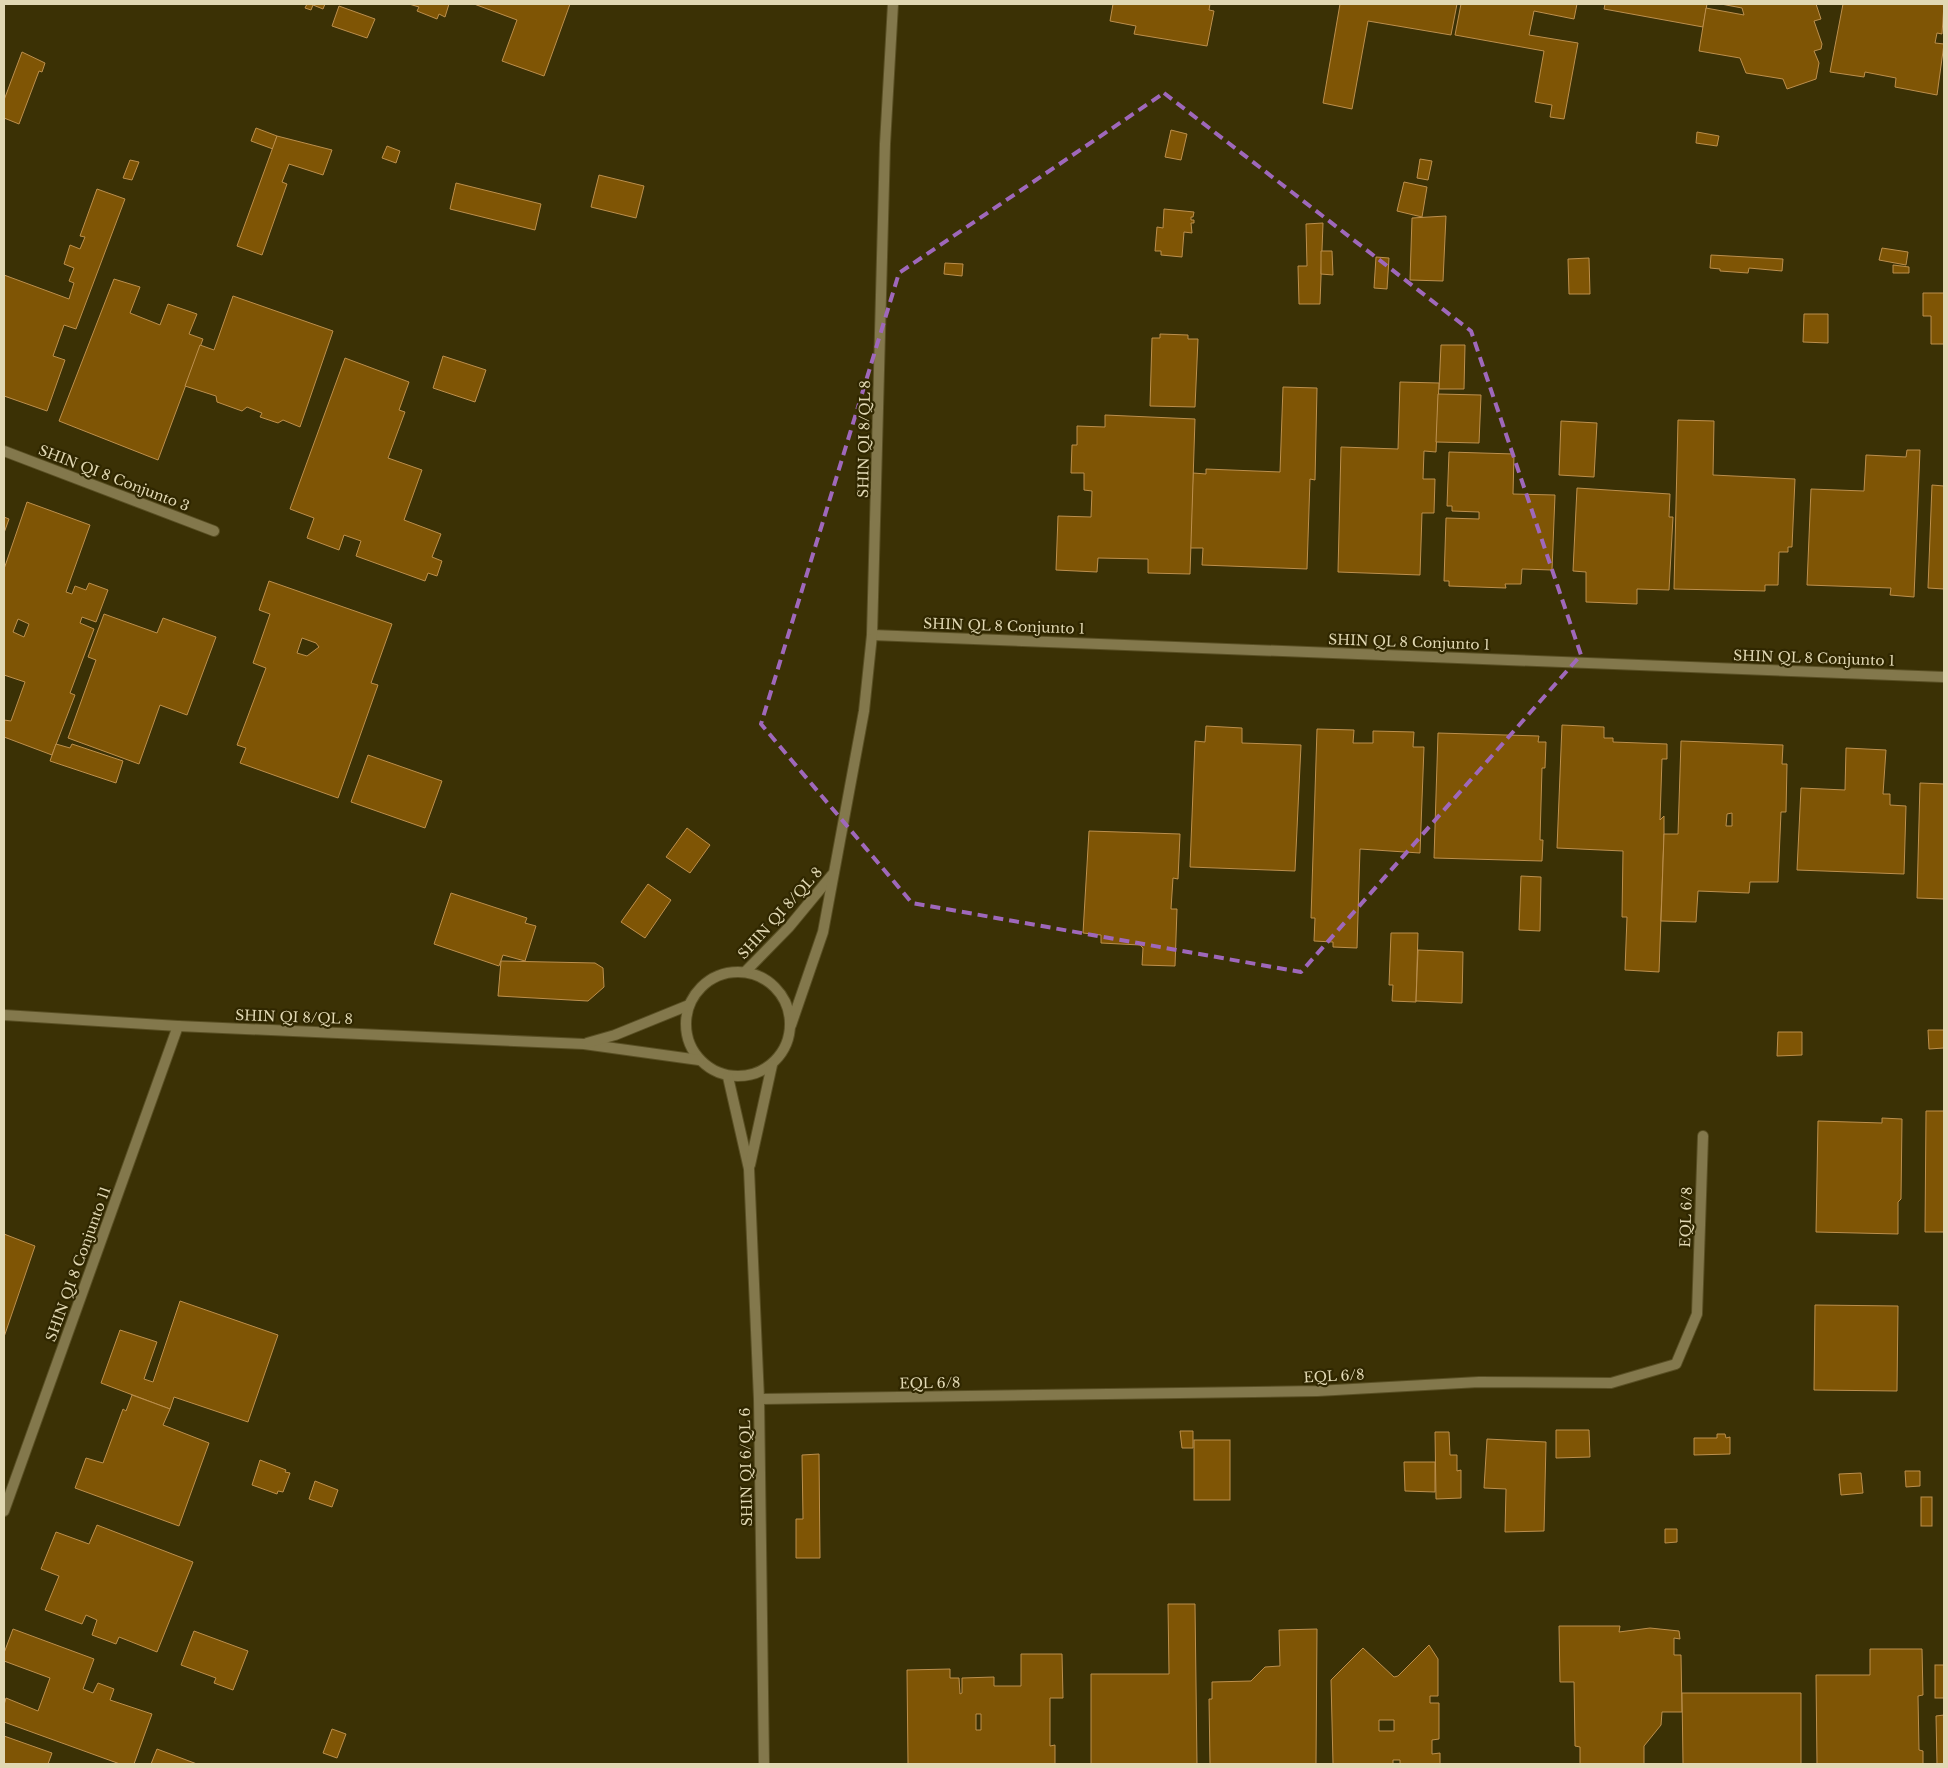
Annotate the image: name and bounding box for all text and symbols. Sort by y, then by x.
street label: SHIN QI 8/QL 8 [854,380,874,498]
street label: SHIN QI 8 Conjunto 3 [36,441,192,515]
street label: SHIN QL 8 Conjunto 1 [923,614,1085,638]
street label: SHIN QL 8 Conjunto 1 [1328,630,1490,654]
street label: SHIN QL 8 Conjunto 1 [1733,646,1895,670]
street label: SHIN QI 8/QL 8 [734,863,826,963]
street label: SHIN QI 8/QL 8 [235,1006,353,1028]
street label: SHIN QI 8 Conjunto 11 [41,1184,115,1344]
street label: EQL 6/8 [1676,1186,1696,1248]
street label: EQL 6/8 [1303,1365,1365,1387]
street label: EQL 6/8 [899,1373,961,1393]
street label: SHIN QI 6/QL 6 [736,1408,756,1526]

